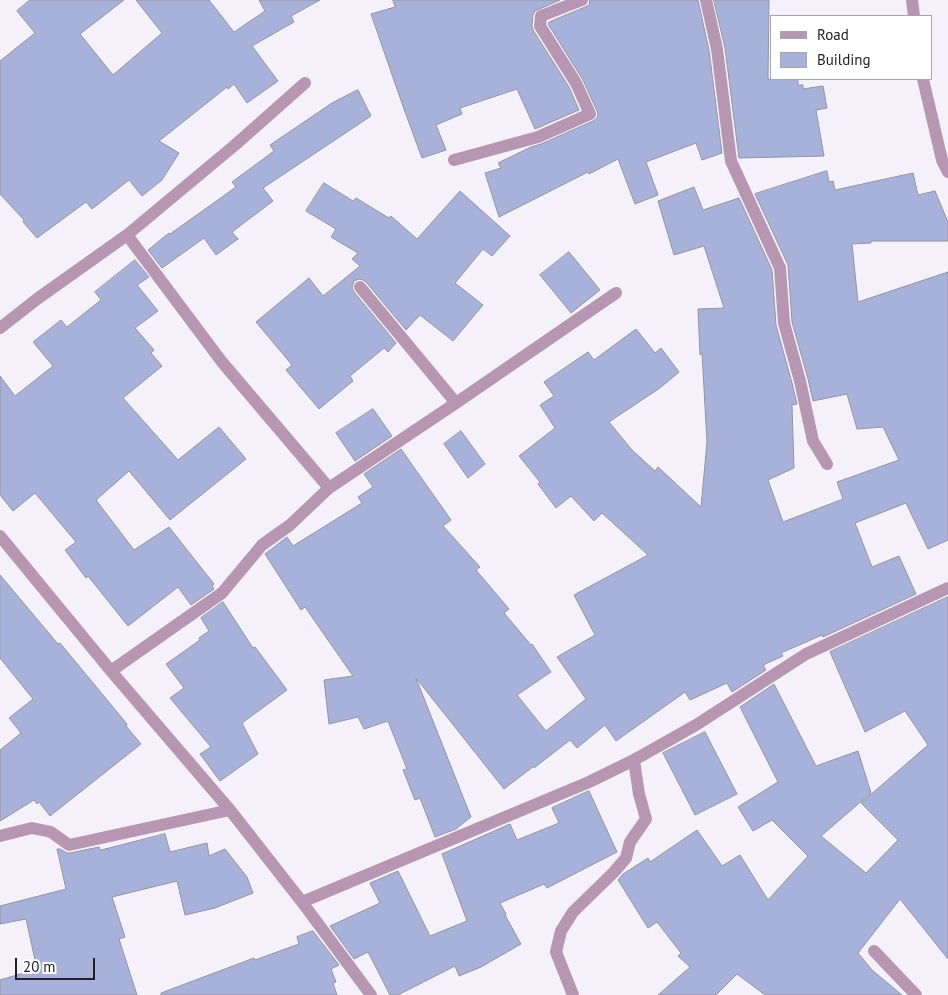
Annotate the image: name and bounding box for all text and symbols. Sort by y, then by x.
legend [770,15,933,80]
text: Road [817,25,849,44]
text: Building [817,50,871,69]
scale bar [18,948,98,980]
text: 20 m [23,957,56,976]

